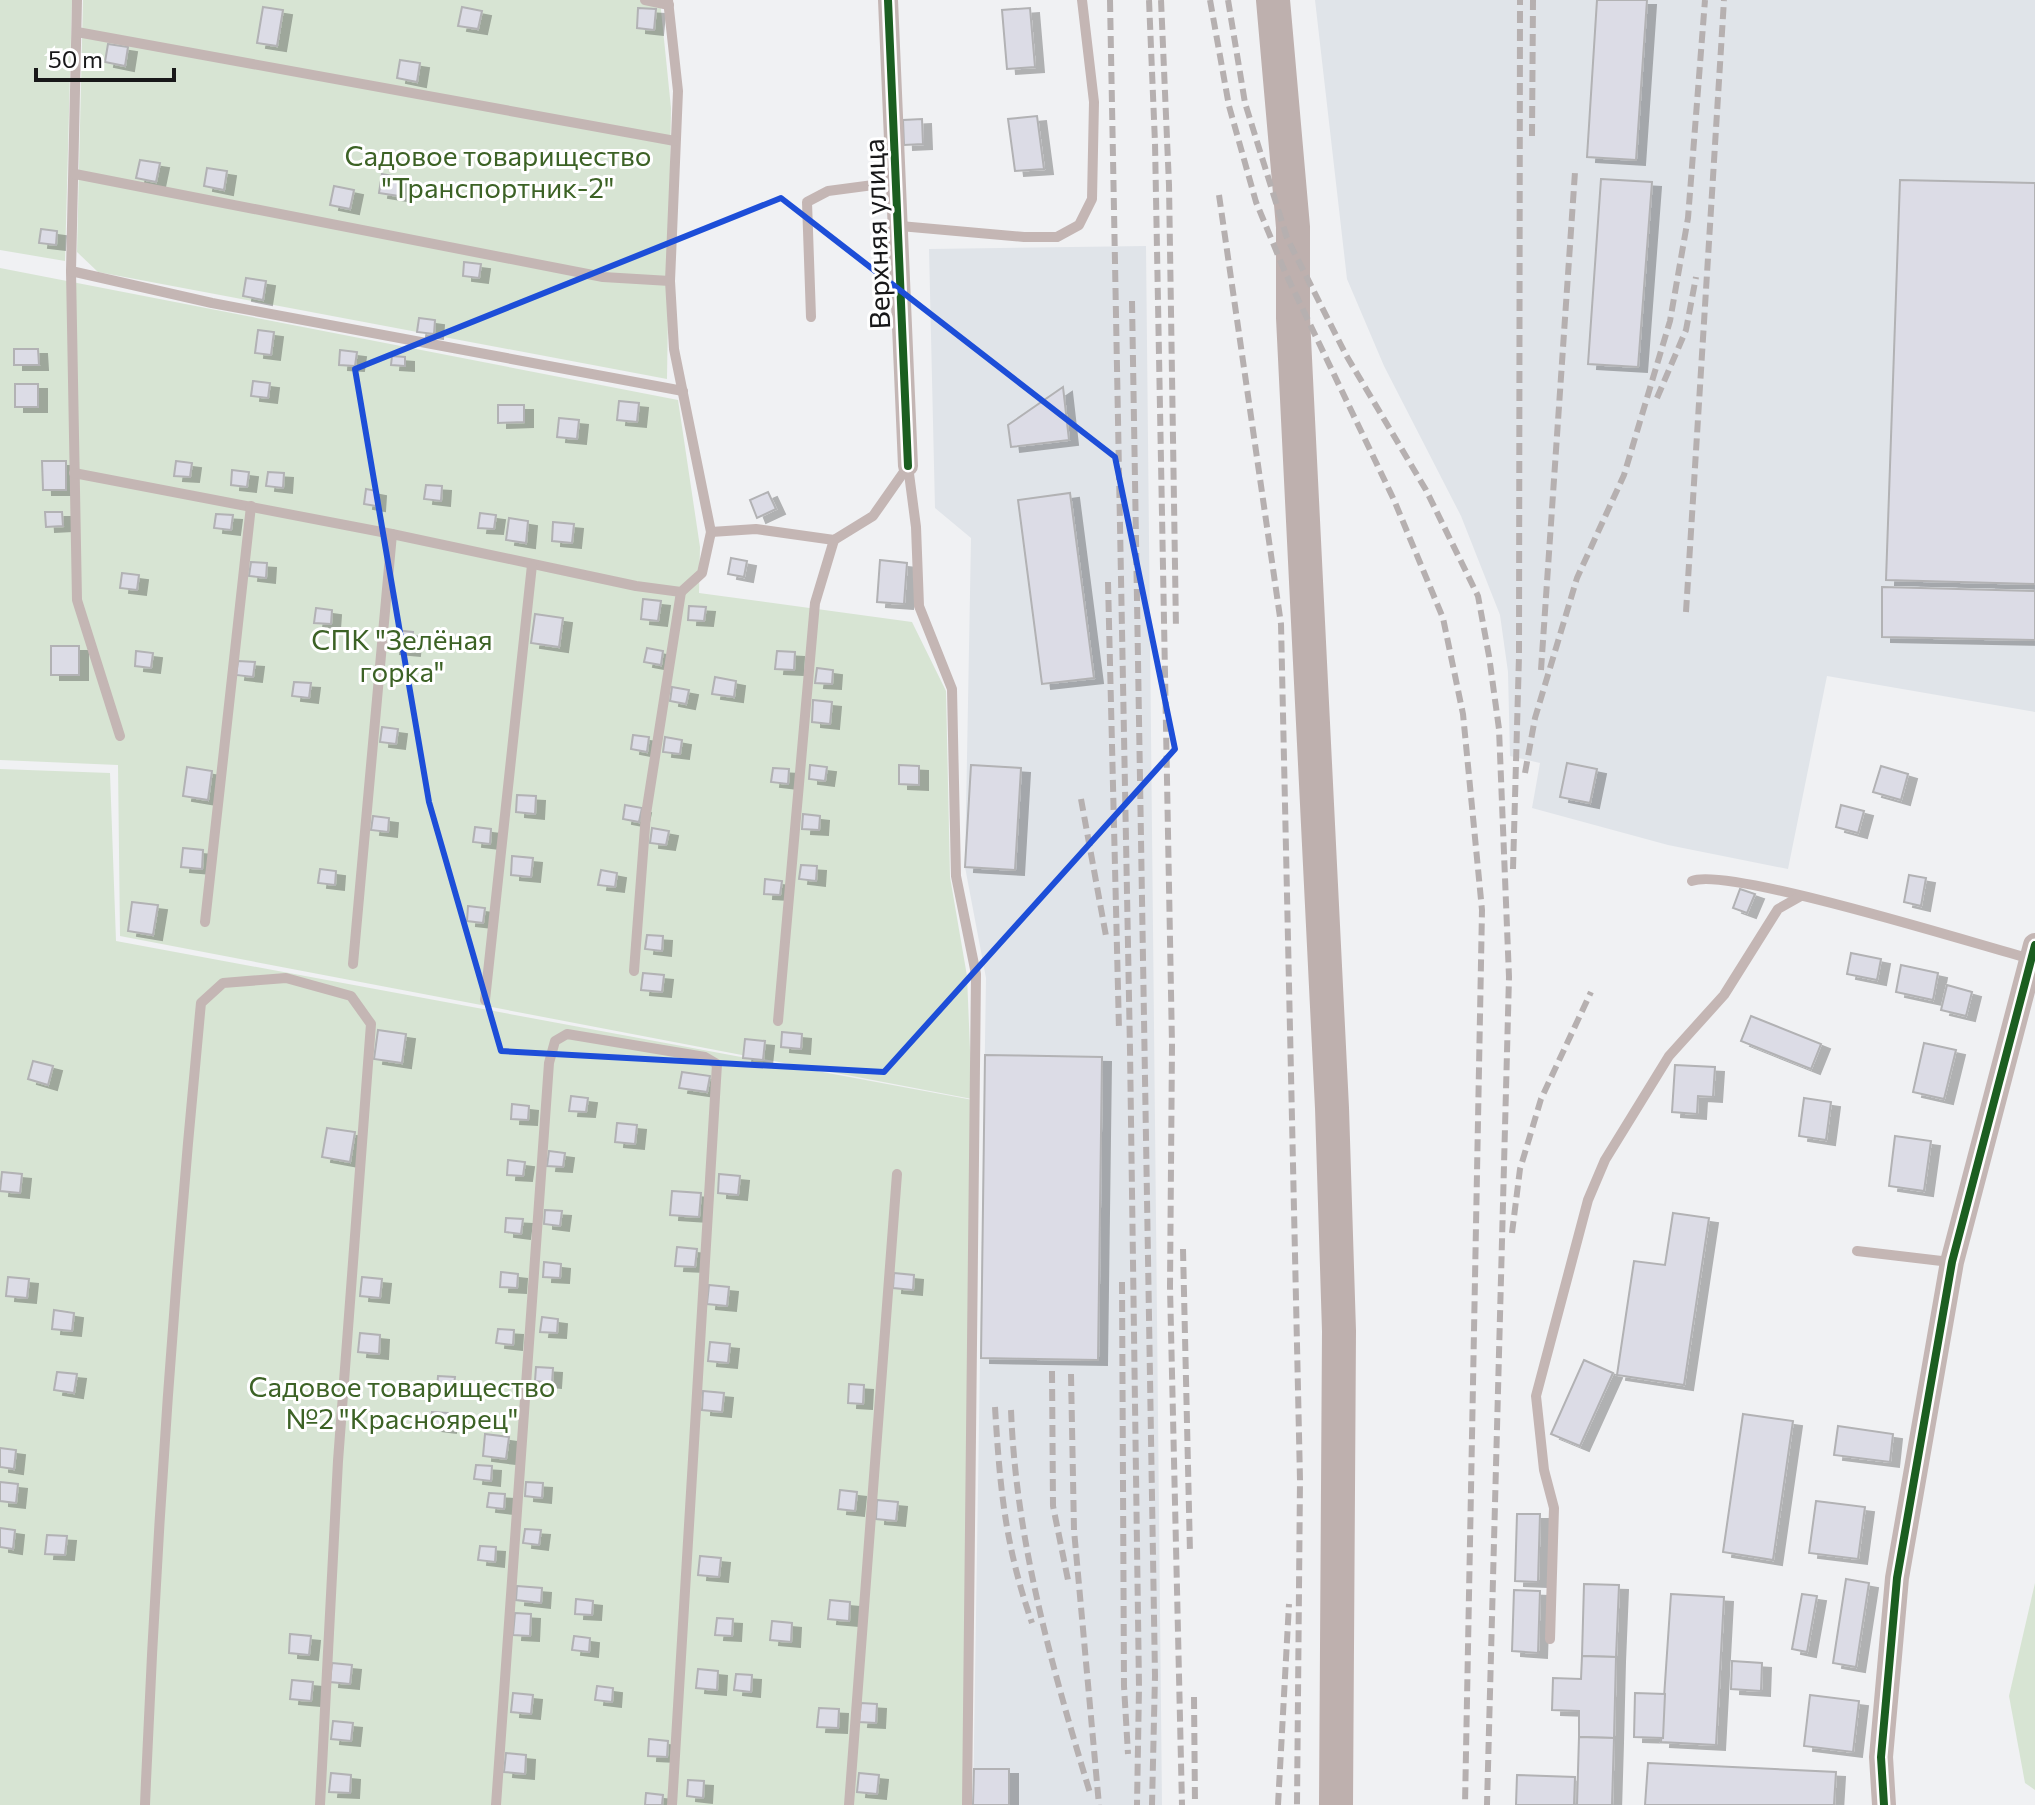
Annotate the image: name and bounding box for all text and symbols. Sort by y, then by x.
scale bar [36,32,174,82]
text: 50 m [48,44,103,73]
park label: Садовое товарищество "Транспортник-2" [344,138,652,204]
street label: Верхняя улица [856,138,896,330]
park label: СПК "Зелёная горка" [311,622,493,688]
park label: Садовое товарищество №2 "Красноярец" [248,1369,556,1435]

